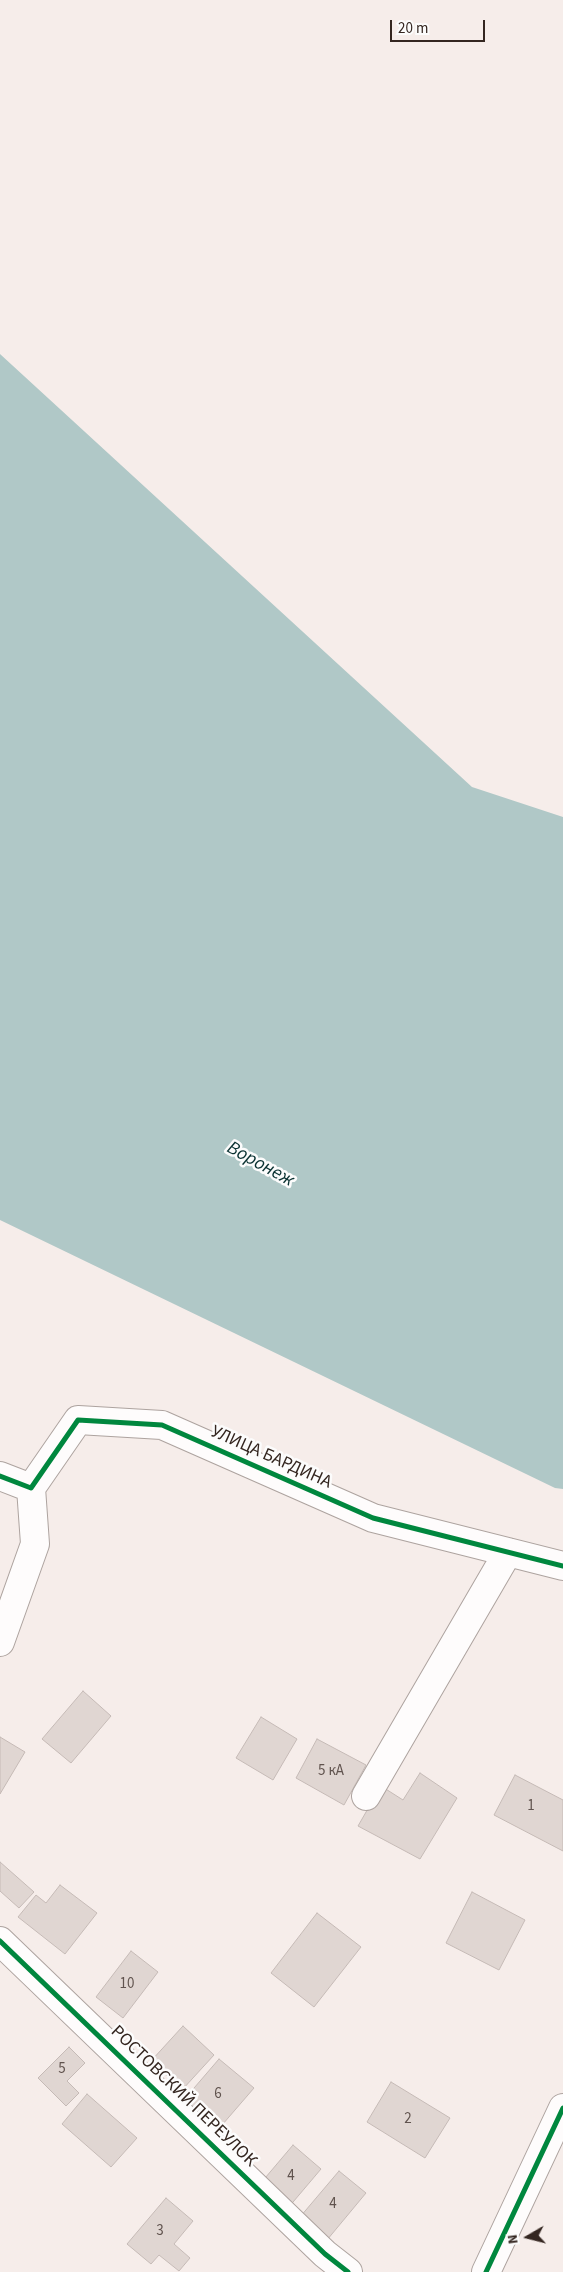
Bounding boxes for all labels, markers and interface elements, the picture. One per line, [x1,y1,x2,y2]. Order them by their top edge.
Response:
scale bar [393,10,488,42]
text: 20 m [398,18,428,39]
water label: Воронеж [223,1137,297,1193]
street label: УЛИЦА БАРДИНА [207,1422,335,1494]
house number: 5 кА [318,1763,344,1781]
house number: 1 [527,1798,535,1816]
house number: 10 [120,1976,134,1994]
street label: РОСТОВСКИЙ ПЕРЕУЛОК [106,2022,260,2172]
house number: 5 [58,2061,66,2079]
house number: 6 [214,2086,222,2104]
house number: 2 [404,2111,412,2129]
house number: 4 [287,2168,295,2186]
house number: 4 [329,2196,337,2214]
north arrow [503,2212,553,2262]
house number: 3 [156,2223,164,2241]
text: N [503,2233,524,2245]

